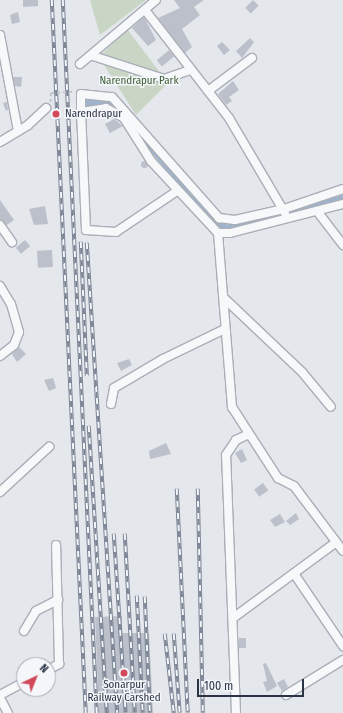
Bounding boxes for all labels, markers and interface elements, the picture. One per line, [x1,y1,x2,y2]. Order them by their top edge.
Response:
park label: Narendrapur Park [99,74,179,88]
place label: Narendrapur [65,107,122,121]
marker: Narendrapur [50,108,62,120]
north arrow [16,657,56,697]
text: N [37,662,51,676]
marker: Sonarpur Railway Carshed [119,668,129,678]
scale bar [199,671,306,697]
place label: Sonarpur Railway Carshed [87,679,161,705]
text: 100 m [204,679,233,693]

